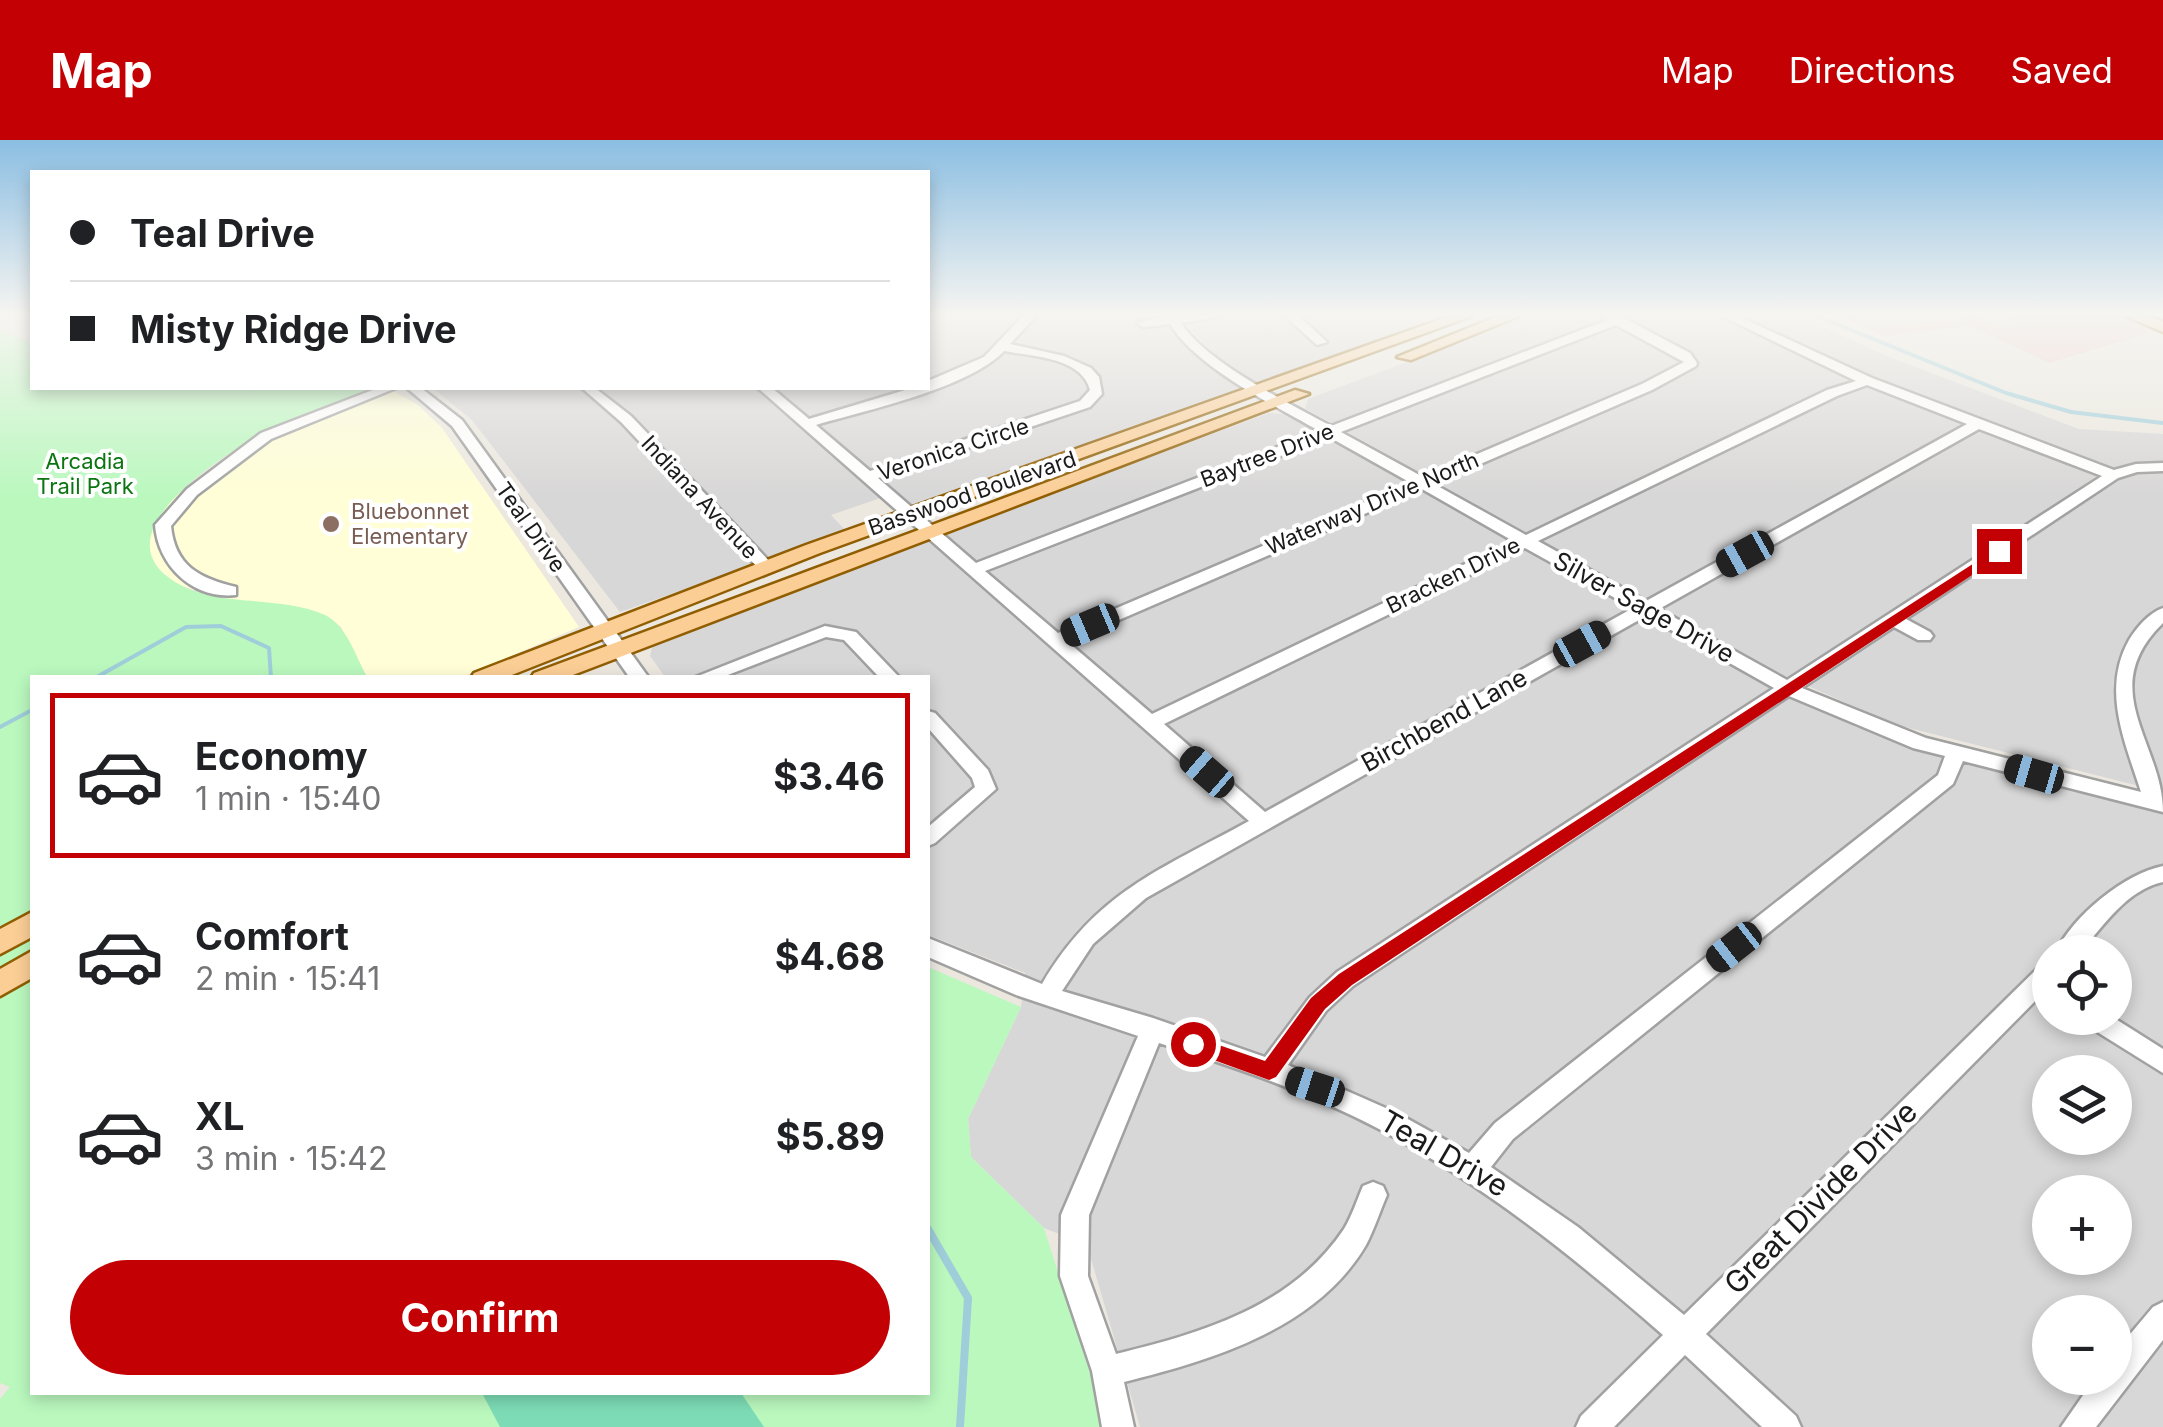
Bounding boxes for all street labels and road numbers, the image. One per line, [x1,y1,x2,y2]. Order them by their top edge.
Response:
street label: Veronica Circle [874,412,1032,486]
street label: Baytree Drive [1197,418,1337,492]
street label: Indiana Avenue [636,430,764,564]
street label: Basswood Boulevard [865,445,1079,541]
street label: Waterway Drive North [1261,446,1483,560]
street label: Teal Drive [491,477,571,577]
street label: Bracken Drive [1382,531,1524,619]
street label: Silver Sage Drive [1548,545,1740,669]
street label: Birchbend Lane [1356,662,1532,778]
street label: Great Divide Drive [1716,1093,1924,1301]
street label: Teal Drive [1374,1102,1515,1204]

